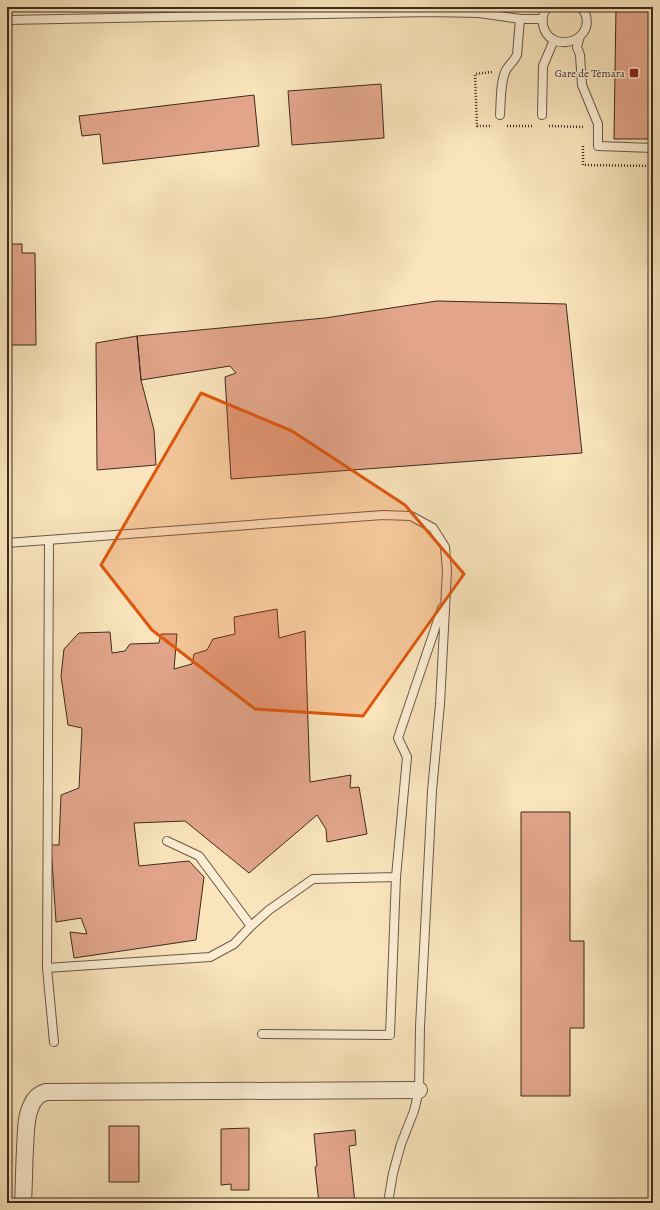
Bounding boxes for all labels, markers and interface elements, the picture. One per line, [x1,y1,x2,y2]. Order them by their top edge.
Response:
place label: Gare de Témara [555,66,626,81]
marker: Gare de Témara [628,67,640,79]

